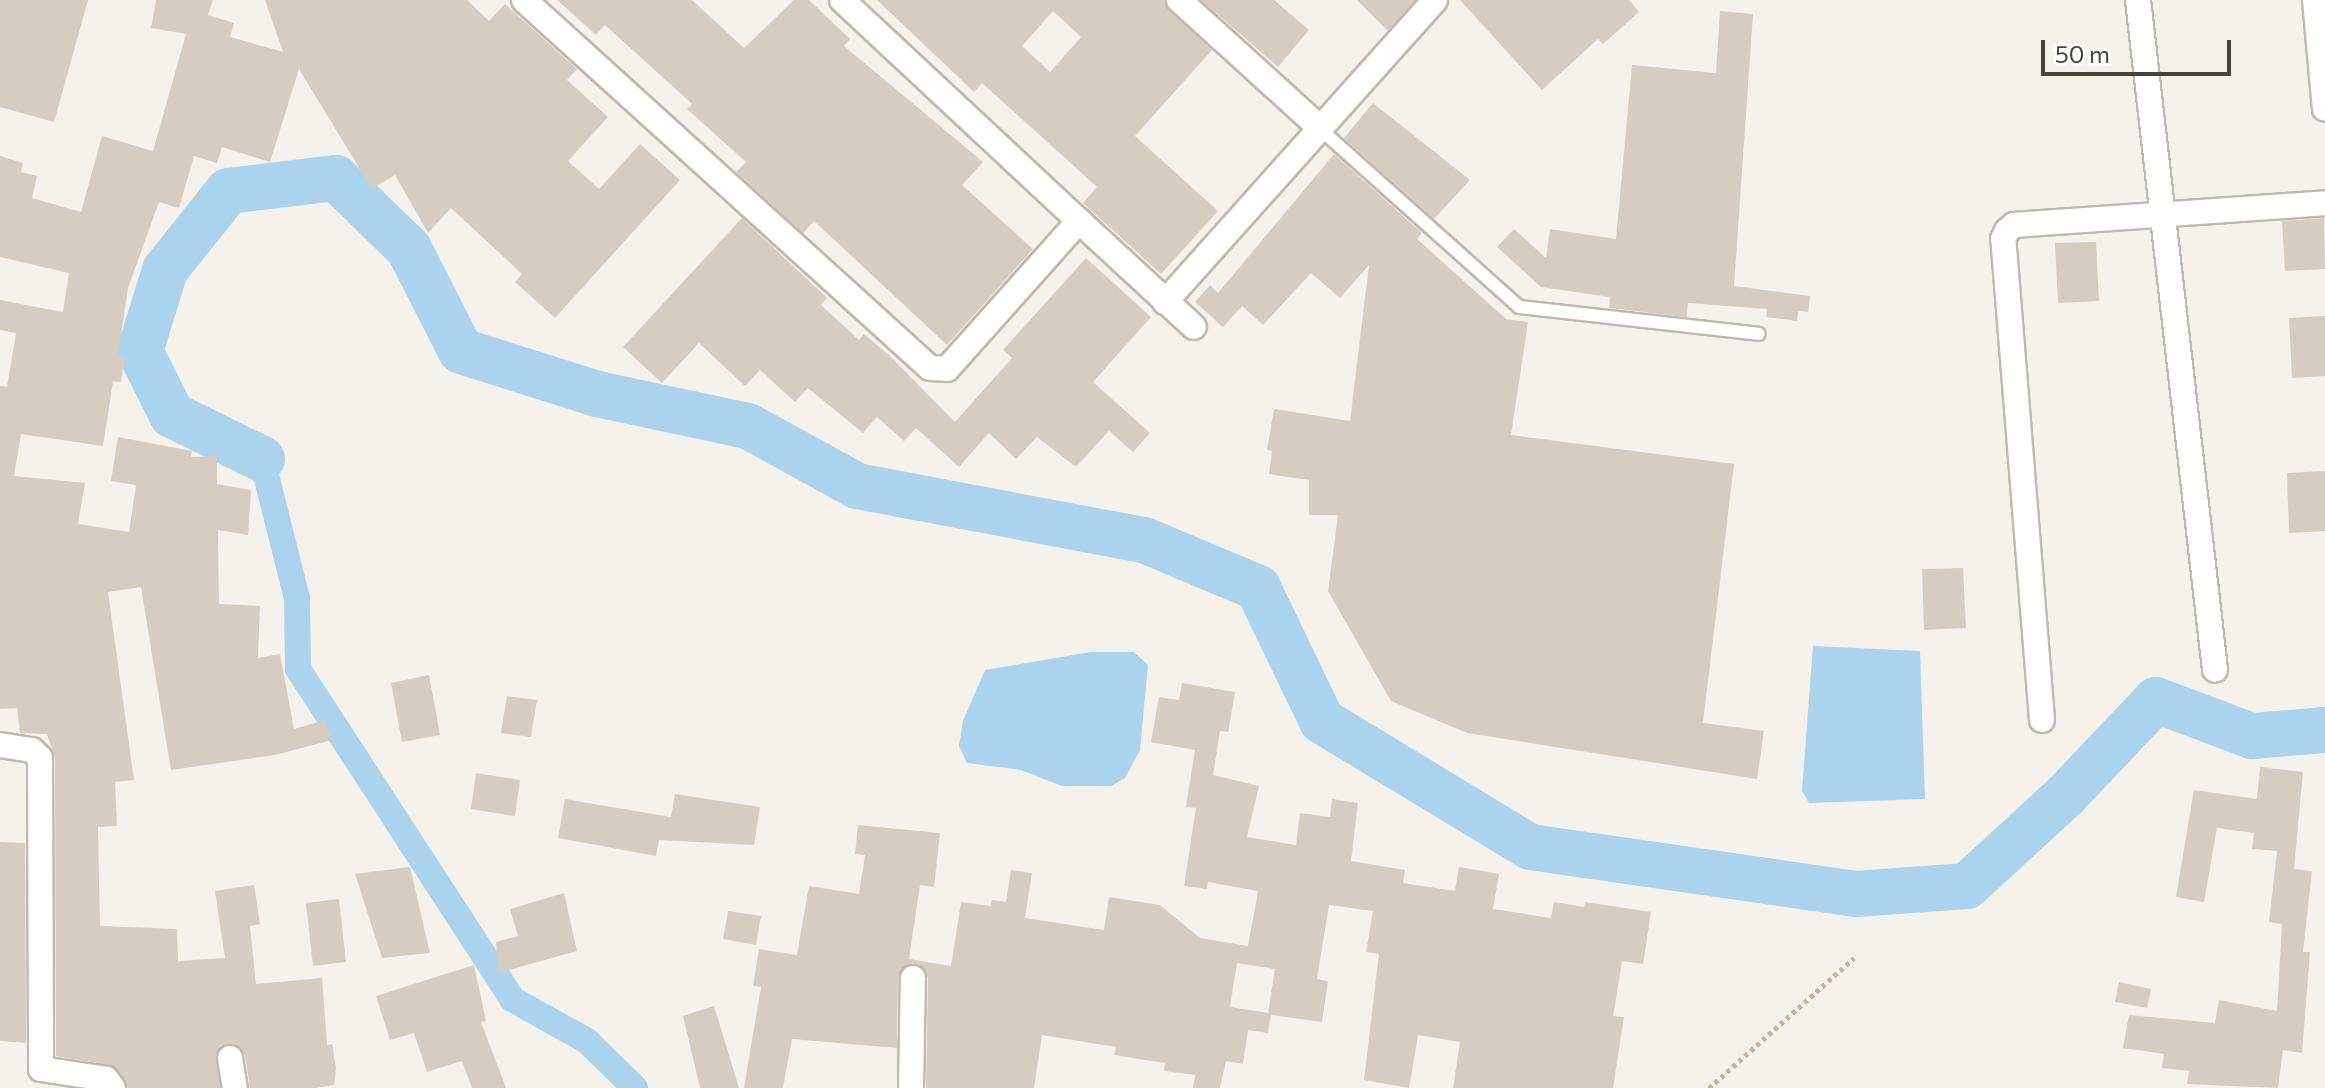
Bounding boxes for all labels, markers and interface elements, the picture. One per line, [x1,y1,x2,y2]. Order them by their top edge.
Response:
scale bar [2045,24,2235,74]
text: 50 m [2055,39,2110,68]

